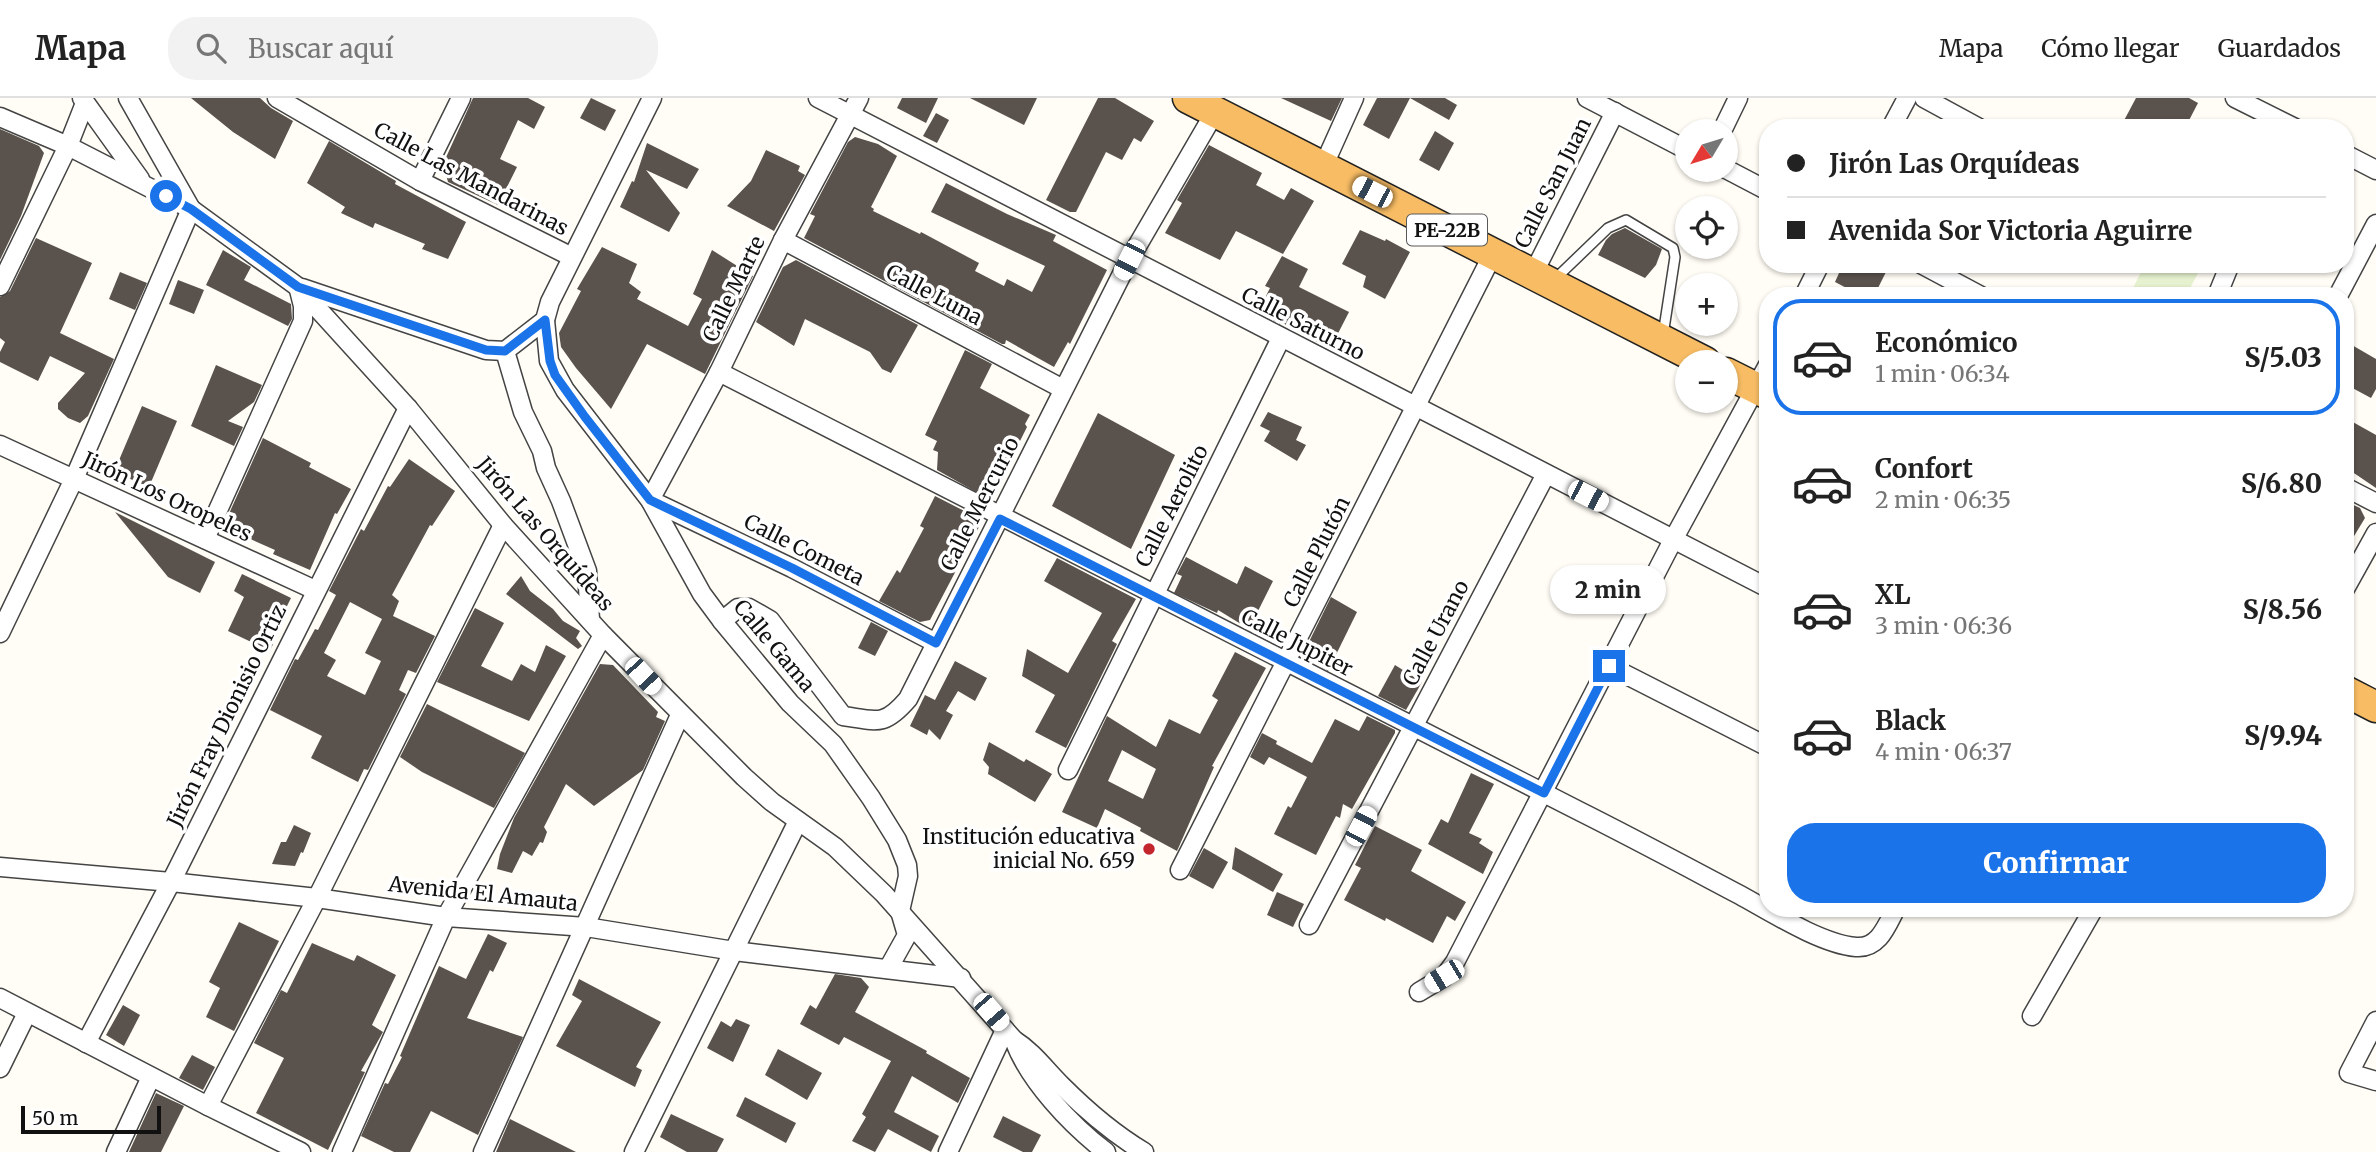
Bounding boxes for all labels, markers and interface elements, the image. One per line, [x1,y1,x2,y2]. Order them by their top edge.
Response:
search box [168,17,658,80]
text: Mapa [35,28,126,69]
icon: search [192,29,230,67]
text: Buscar aquí [248,32,393,65]
text: Mapa [1939,33,2003,64]
text: Cómo llegar [2041,33,2180,64]
text: Guardados [2218,33,2341,64]
street label: Calle San Juan [1508,113,1597,252]
street label: Calle Las Mandarinas [369,116,573,241]
north arrow [1675,119,1738,182]
map controls [1675,119,1738,413]
text: Jirón Las Orquídeas [1829,147,2080,180]
car [1349,173,1396,211]
route start [150,180,182,212]
button: locate [1675,196,1738,259]
road number: PE-22B [1407,214,1487,246]
text: Avenida Sor Victoria Aguirre [1829,214,2192,247]
street label: Calle Marte [696,231,771,346]
car [1111,237,1148,283]
street label: Calle Luna [881,258,987,331]
button: + [1675,273,1738,336]
street label: Calle Saturno [1237,281,1370,366]
icon: car [1791,326,1854,389]
text: Económico [1875,326,2018,359]
text: S/5.03 [2245,341,2322,374]
button: − [1675,350,1738,413]
text: 1 min · 06:34 [1875,359,2010,388]
street label: Calle Mercurio [934,432,1025,575]
street label: Calle Aerolito [1129,440,1214,572]
street label: Jirón Los Oropeles [77,445,256,548]
street label: Jirón Las Orquídeas [470,450,620,616]
icon: car [1791,452,1854,515]
text: Confort [1875,452,1973,485]
text: S/6.80 [2241,467,2322,500]
car [1565,477,1612,515]
text: 2 min · 06:35 [1875,485,2011,514]
street label: Calle Plutón [1277,492,1356,612]
street label: Calle Cometa [740,508,869,591]
callout: 2 min [1551,564,1667,614]
street label: Calle Urano [1396,575,1475,690]
text: 2 min [1575,575,1641,604]
icon: car [1791,578,1854,641]
text: XL [1875,578,1911,611]
text: S/8.56 [2243,593,2322,626]
street label: Calle Gama [728,594,821,698]
street label: Jirón Fray Dionisio Ortiz [160,600,292,832]
street label: Calle Jupiter [1237,603,1358,682]
text: 3 min · 06:36 [1875,611,2012,640]
route end [1593,650,1625,682]
car [621,653,666,699]
icon: car [1791,704,1854,767]
text: Black [1875,704,1946,737]
text: S/9.94 [2244,719,2322,752]
text: 4 min · 06:37 [1875,737,2012,766]
car [1342,803,1381,849]
place label: Institución educativa inicial No. 659 [922,823,1135,874]
button: Confirmar [1787,823,2326,903]
marker: Institución educativa inicial No. 659 [1141,841,1157,857]
street label: Avenida El Amauta [386,870,579,917]
car [1421,956,1468,996]
car [970,989,1013,1035]
scale bar [21,1103,161,1135]
text: 50 m [32,1106,78,1130]

